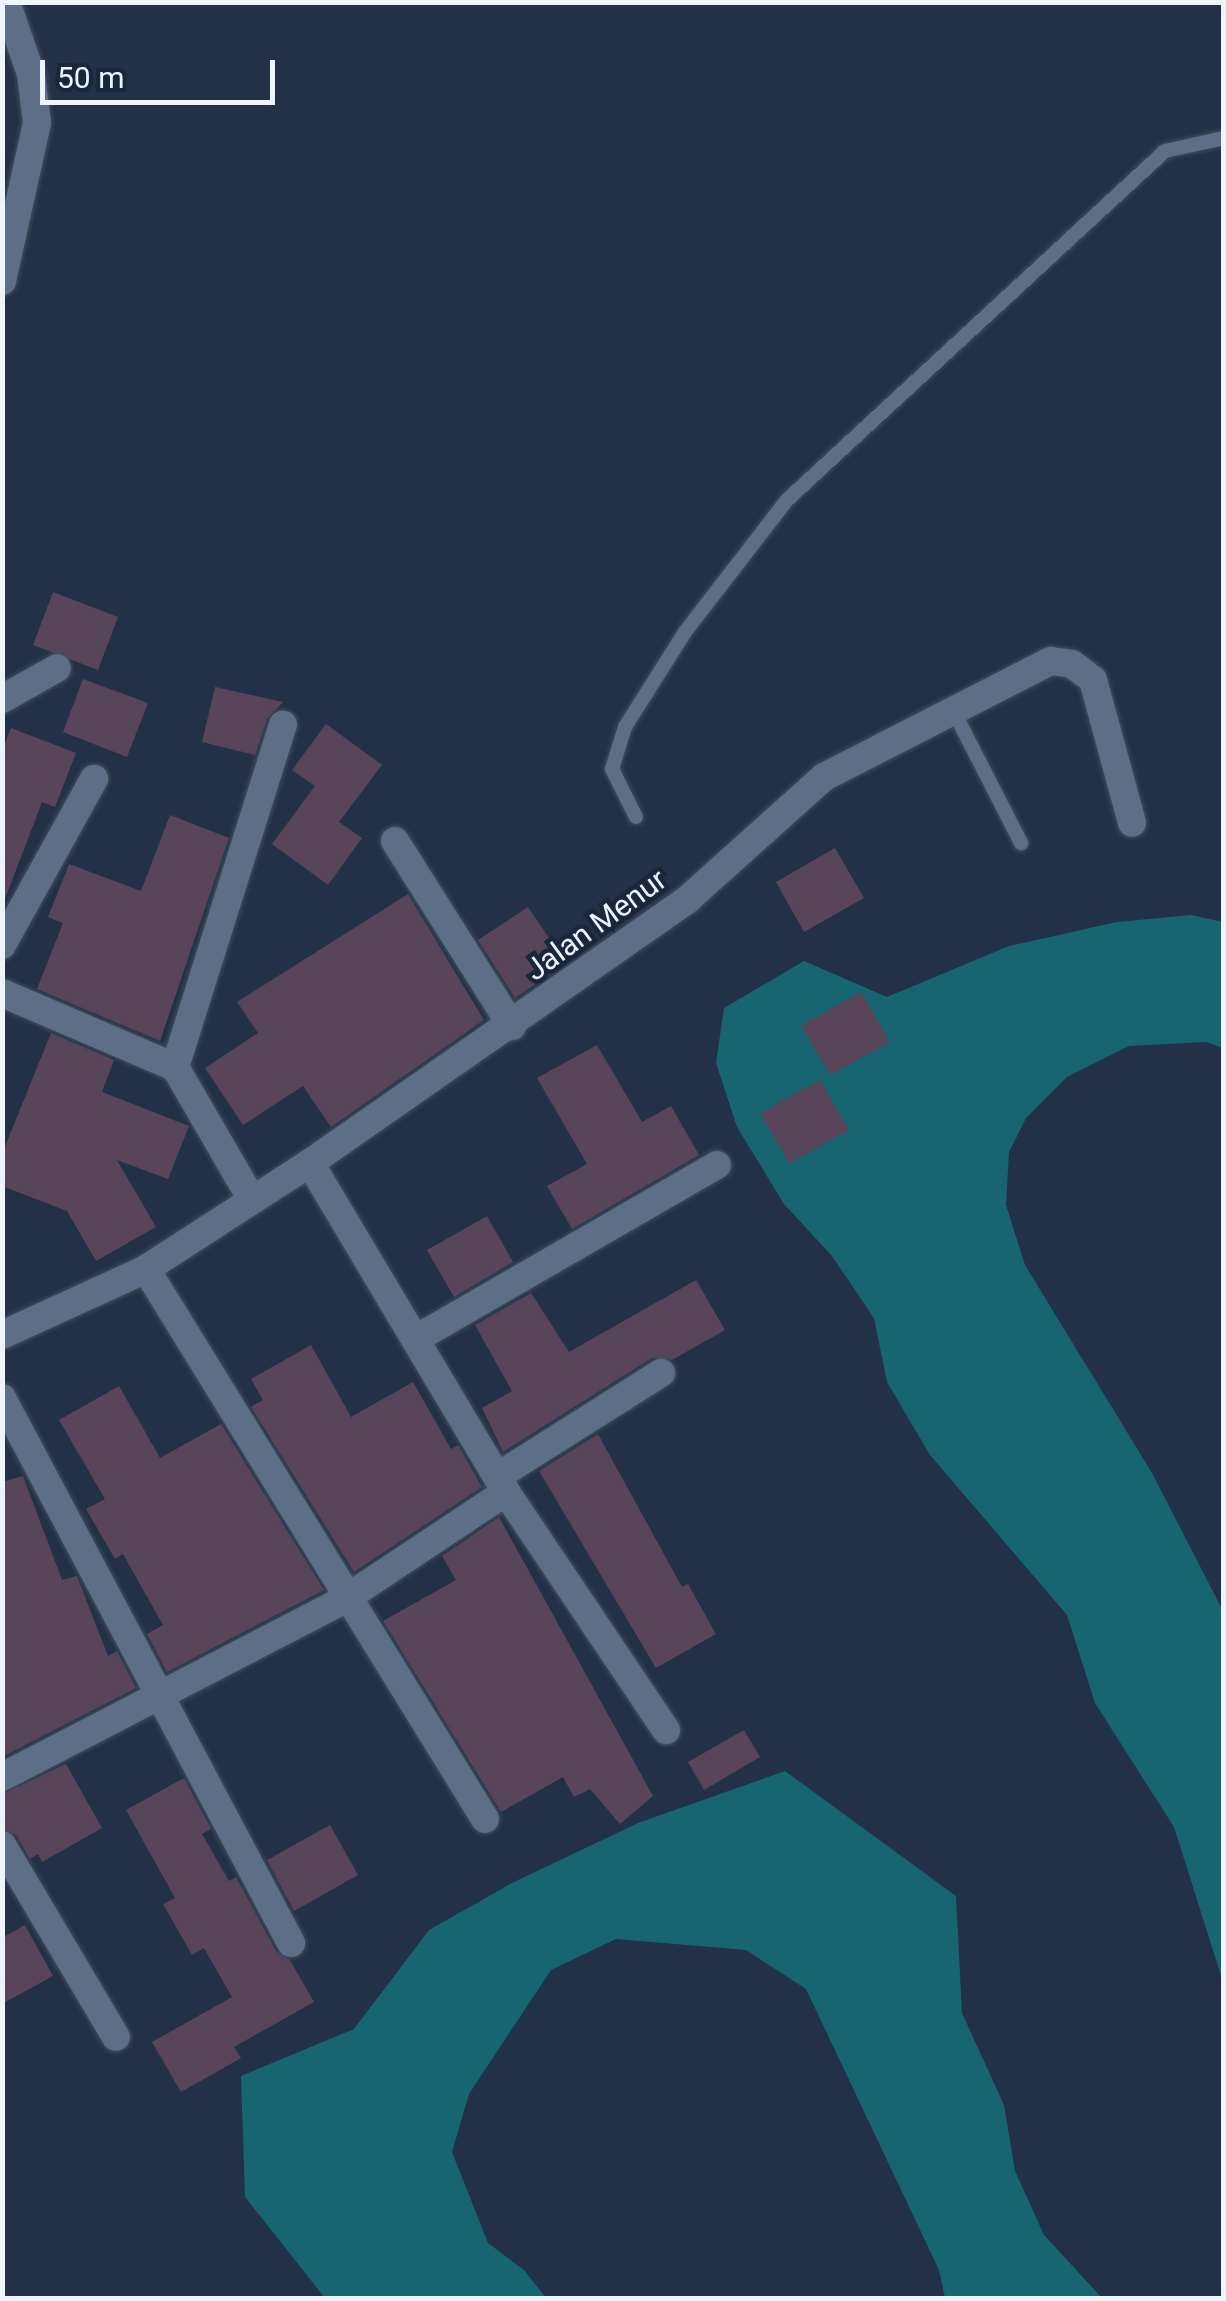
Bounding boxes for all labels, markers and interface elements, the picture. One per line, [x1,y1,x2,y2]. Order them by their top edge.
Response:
scale bar [45,40,280,102]
text: 50 m [57,60,124,95]
street label: Jalan Menur [518,862,674,988]

